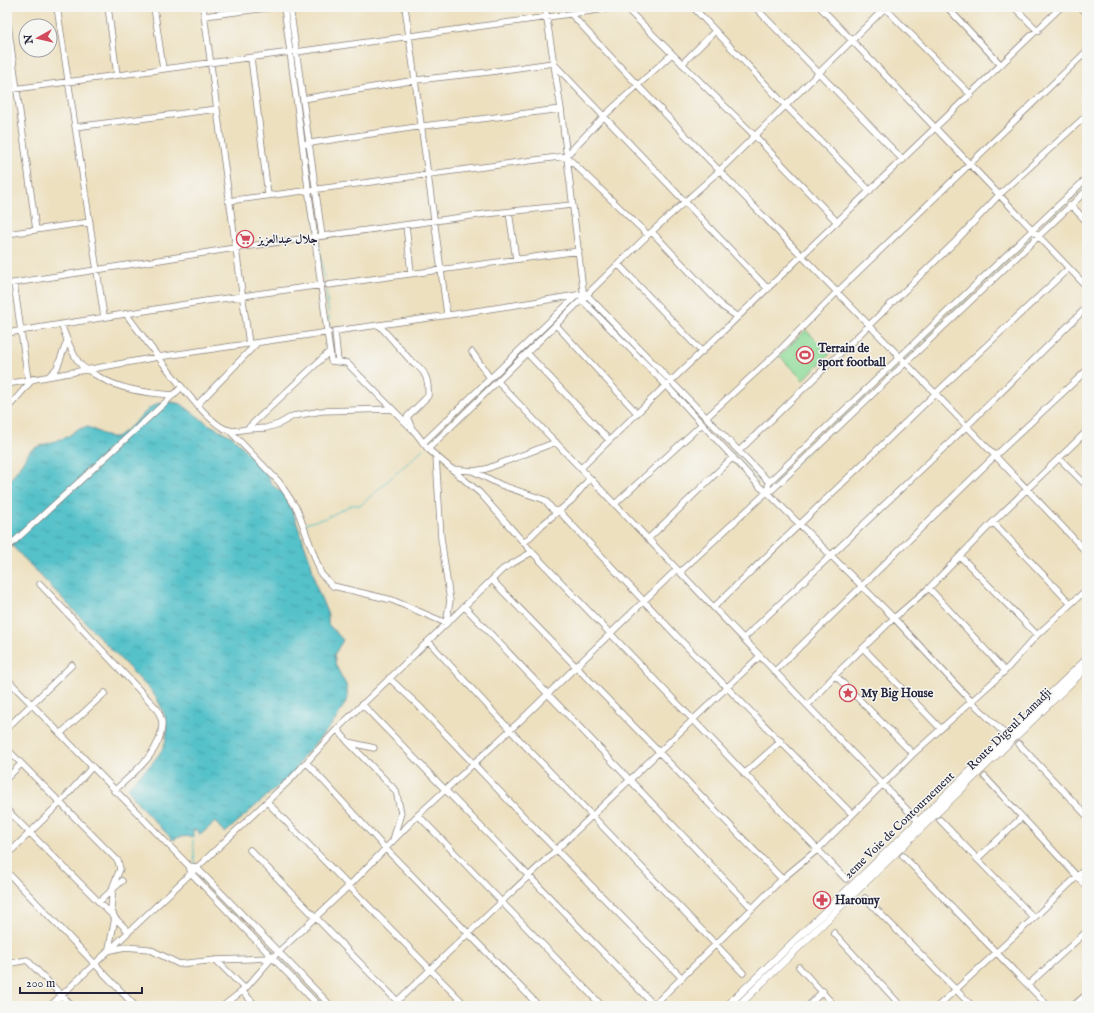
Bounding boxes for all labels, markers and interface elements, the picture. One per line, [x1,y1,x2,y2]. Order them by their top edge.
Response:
north arrow [18,18,58,58]
text: N [21,33,37,46]
supermarket icon: جلال عبدالعزيز [235,229,255,249]
place label: جلال عبدالعزيز [256,232,318,247]
place label: Terrain de sport football [817,341,887,371]
sports icon: Terrain de sport football [795,345,815,365]
place icon: My Big House [838,683,858,703]
street label: Route Digeul Lamadji [964,685,1055,774]
place label: My Big House [861,686,934,702]
street label: 2eme Voie de Contournement [841,769,958,882]
pharmacy icon: Harouny [812,890,832,910]
place label: Harouny [835,893,881,909]
scale bar [20,969,142,995]
text: 200 m [26,976,55,991]

